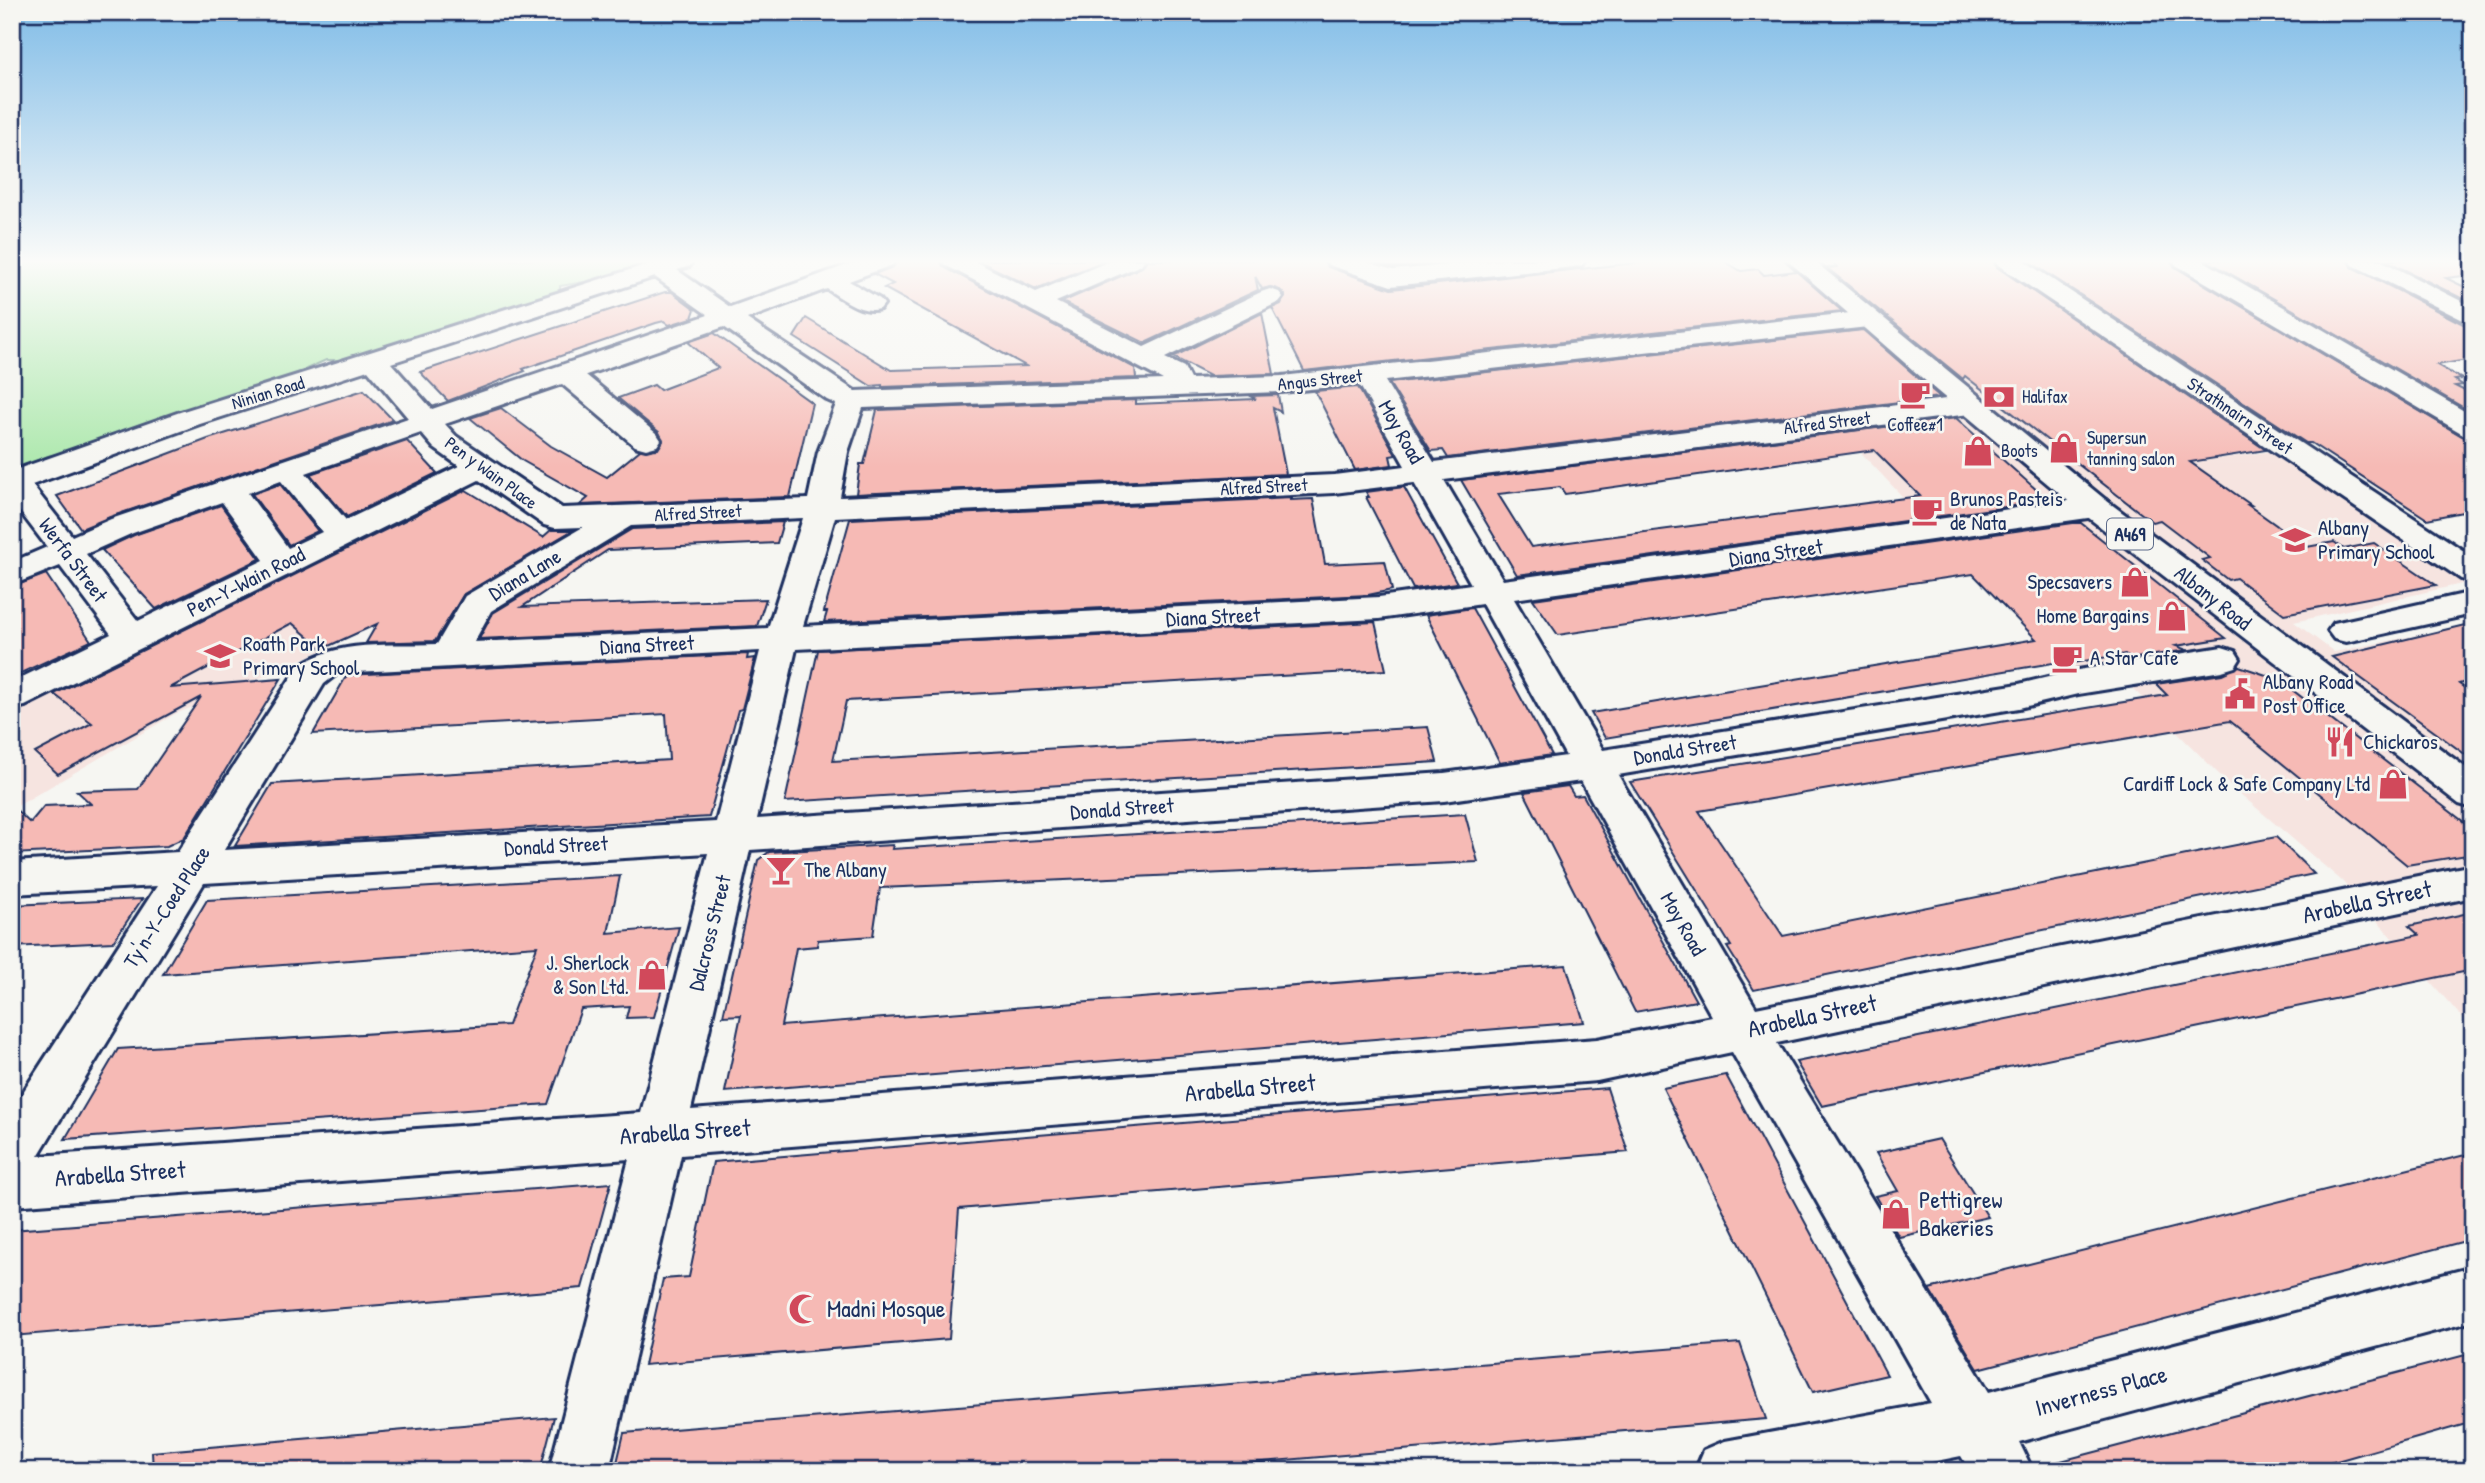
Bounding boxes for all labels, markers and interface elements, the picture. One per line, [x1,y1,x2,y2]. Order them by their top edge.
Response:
street label: Angus Street [1276,363,1364,396]
street label: Ninian Road [229,370,307,415]
street label: Strathnairn Street [2182,371,2299,461]
cafe icon: Coffee#1 [1898,377,1932,411]
bank icon: Halifax [1982,380,2016,414]
place label: Halifax [2022,384,2068,409]
street label: Moy Road [1372,395,1431,469]
street label: Alfred Street [1782,405,1873,440]
place label: Coffee#1 [1887,412,1943,437]
place label: Supersun tanning salon [2087,425,2175,471]
street label: Pen y Wain Place [440,430,543,515]
shop icon: Supersun tanning salon [2047,431,2081,465]
shop icon: Boots [1961,434,1995,468]
place label: Boots [2001,438,2038,463]
street label: Alfred Street [1220,472,1309,501]
place label: Brunos Pasteis de Nata [1950,484,2063,537]
cafe icon: Brunos Pasteis de Nata [1910,494,1944,528]
street label: Alfred Street [654,498,743,527]
street label: Werfa Street [32,511,115,609]
place label: Albany Primary School [2318,513,2435,566]
road number: A469 [2107,519,2153,550]
school or university icon: Albany Primary School [2278,523,2312,557]
street label: Diana Street [1727,531,1825,573]
street label: Pen-Y-Wain Road [182,539,310,624]
street label: Diana Lane [483,542,566,607]
street label: Albany Road [2169,558,2258,637]
shop icon: Specsavers [2118,565,2152,599]
place label: Specsavers [2028,567,2112,596]
shop icon: Home Bargains [2155,599,2189,633]
street label: Diana Street [1165,600,1262,633]
place label: Home Bargains [2036,601,2149,630]
street label: Diana Street [599,628,696,661]
place label: Roath Park Primary School [243,629,360,682]
school or university icon: Roath Park Primary School [203,639,237,673]
cafe icon: A Star Cafe [2050,641,2084,675]
place label: A Star Cafe [2090,643,2179,672]
place label: Albany Road Post Office [2263,667,2353,720]
public building icon: Albany Road Post Office [2223,677,2257,711]
restaurant icon: Chickaros [2323,725,2357,759]
street label: Donald Street [1631,727,1739,772]
place label: Chickaros [2363,727,2438,756]
shop icon: Cardiff Lock & Safe Company Ltd [2376,767,2410,801]
place label: Cardiff Lock & Safe Company Ltd [2123,769,2370,798]
street label: Donald Street [1069,790,1175,827]
street label: Donald Street [503,828,609,863]
street label: Ty'n-Y-Coed Place [116,840,217,973]
bar icon: The Albany [764,853,798,887]
place label: The Albany [804,855,887,884]
street label: Dalcross Street [681,871,738,994]
street label: Arabella Street [2299,872,2435,930]
street label: Moy Road [1654,887,1713,961]
place label: J. Sherlock & Son Ltd. [546,948,629,1001]
shop icon: J. Sherlock & Son Ltd. [635,958,669,992]
street label: Arabella Street [1744,986,1880,1044]
street label: Arabella Street [1183,1065,1317,1109]
street label: Arabella Street [618,1110,752,1152]
street label: Arabella Street [53,1152,187,1194]
place label: Pettigrew Bakeries [1919,1183,2003,1243]
shop icon: Pettigrew Bakeries [1879,1197,1913,1231]
mosque icon: Madni Mosque [787,1292,821,1326]
place label: Madni Mosque [827,1292,946,1324]
street label: Inverness Place [2031,1357,2171,1423]

